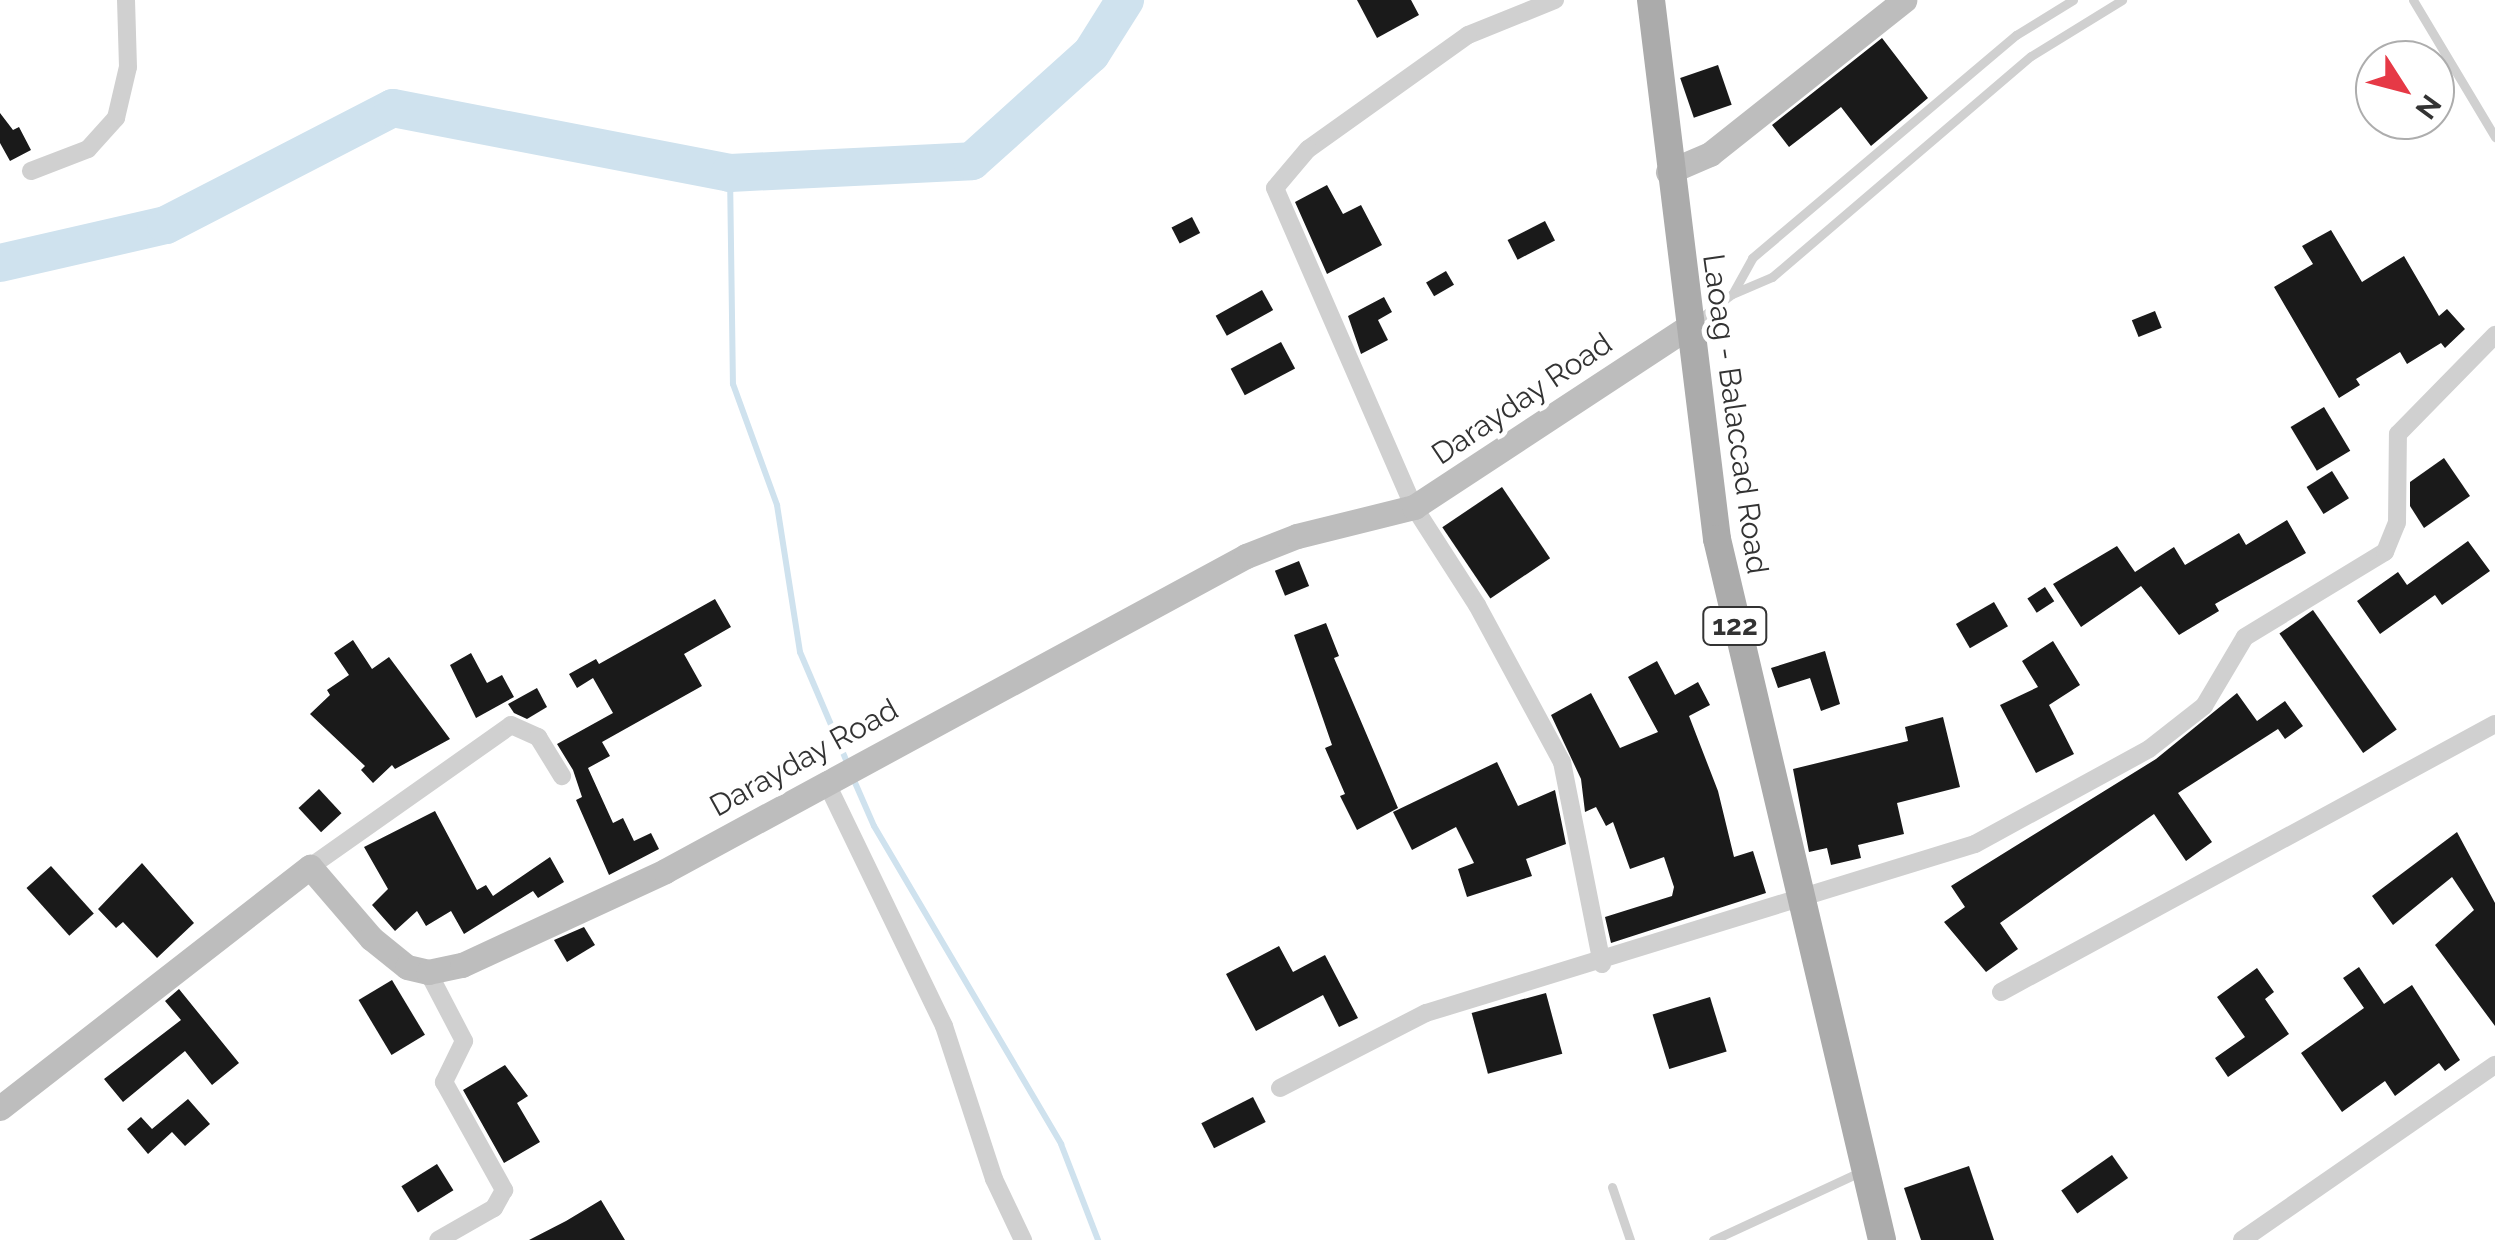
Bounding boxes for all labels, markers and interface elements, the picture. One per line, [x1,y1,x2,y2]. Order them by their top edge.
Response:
north arrow [2355,40,2455,140]
text: N [2408,88,2448,125]
street label: Laoag - Balaccad Road [1695,252,1775,576]
street label: Darayday Road [1425,325,1619,473]
road number: 122 [1700,603,1770,649]
street label: Darayday Road [703,691,905,825]

